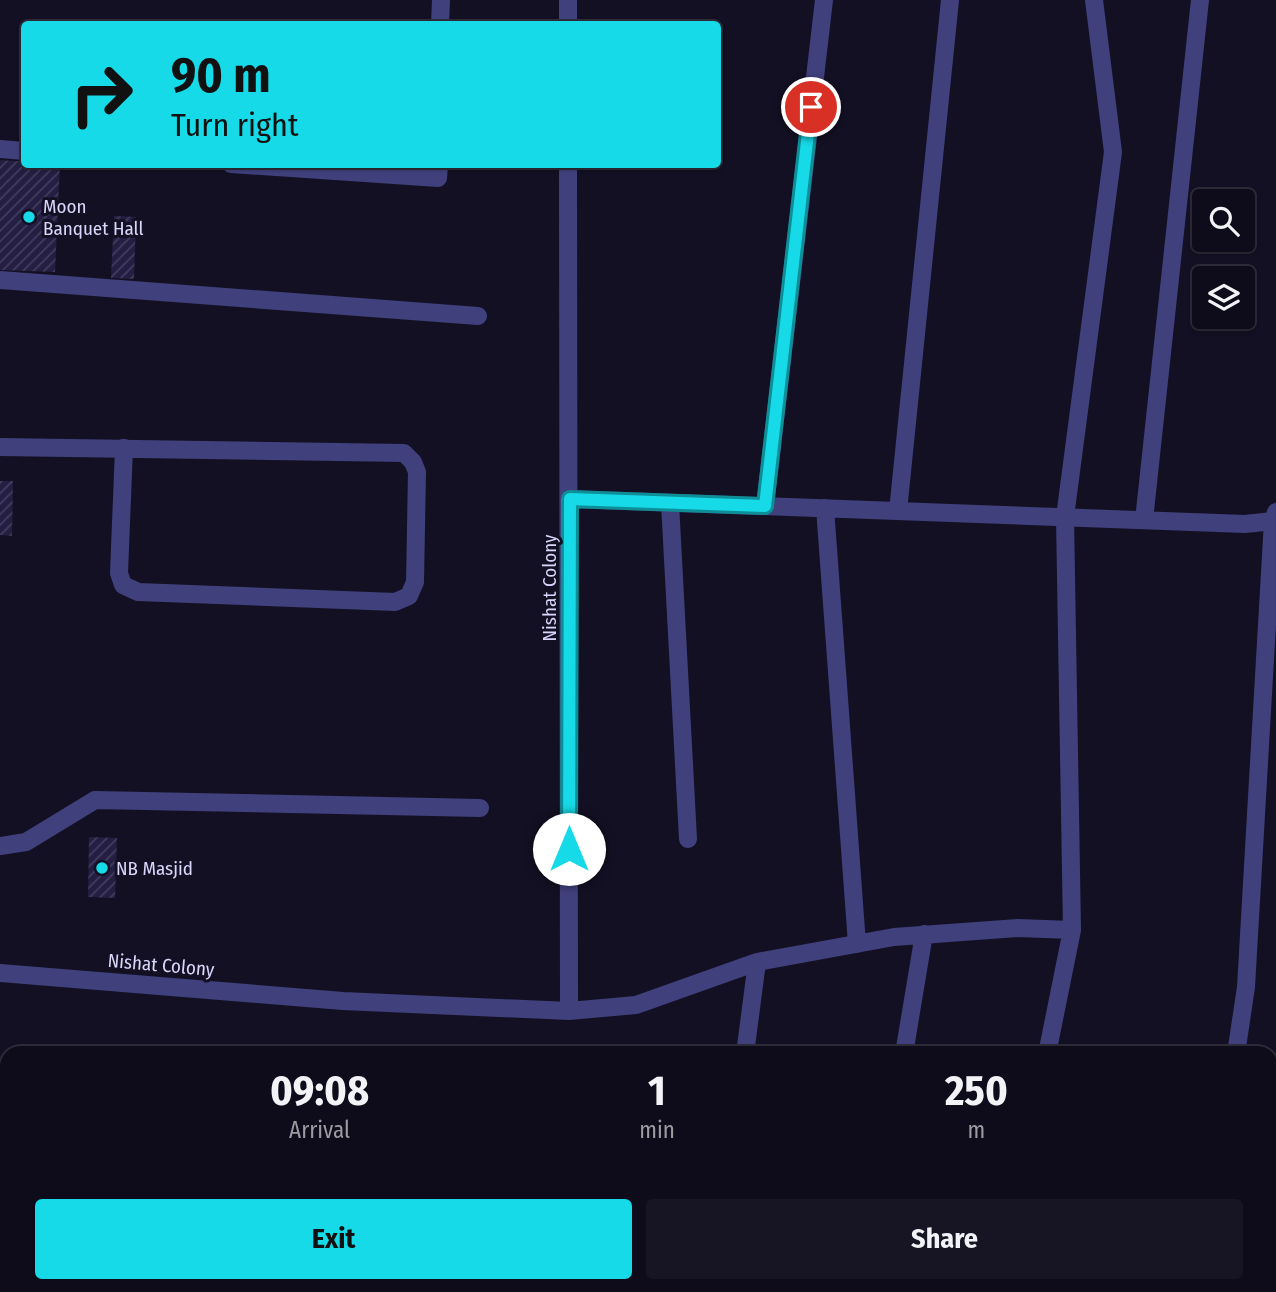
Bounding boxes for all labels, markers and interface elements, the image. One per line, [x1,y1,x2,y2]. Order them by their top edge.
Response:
text: 90 m [171,46,271,105]
icon: right [56,49,147,140]
pin [781,77,841,137]
icon: arrive [792,88,830,126]
text: Turn right [171,106,298,144]
map controls [1192,189,1255,329]
button: search [1192,189,1255,252]
place label: Moon Banquet Hall [43,195,144,240]
marker: Moon Banquet Hall [21,209,37,225]
button: layers [1192,266,1255,329]
street label: Nishat Colony [538,534,561,641]
position arrow [532,812,606,886]
place label: NB Masjid [116,857,193,880]
marker: NB Masjid [94,860,110,876]
street label: Nishat Colony [107,949,216,981]
text: 09:08 [270,1066,369,1116]
text: 1 [648,1066,666,1116]
text: 250 [945,1066,1008,1116]
text: Arrival [289,1116,350,1144]
text: min [639,1116,675,1144]
text: m [968,1116,985,1144]
button: Exit [35,1199,632,1279]
button: Share [646,1199,1243,1279]

